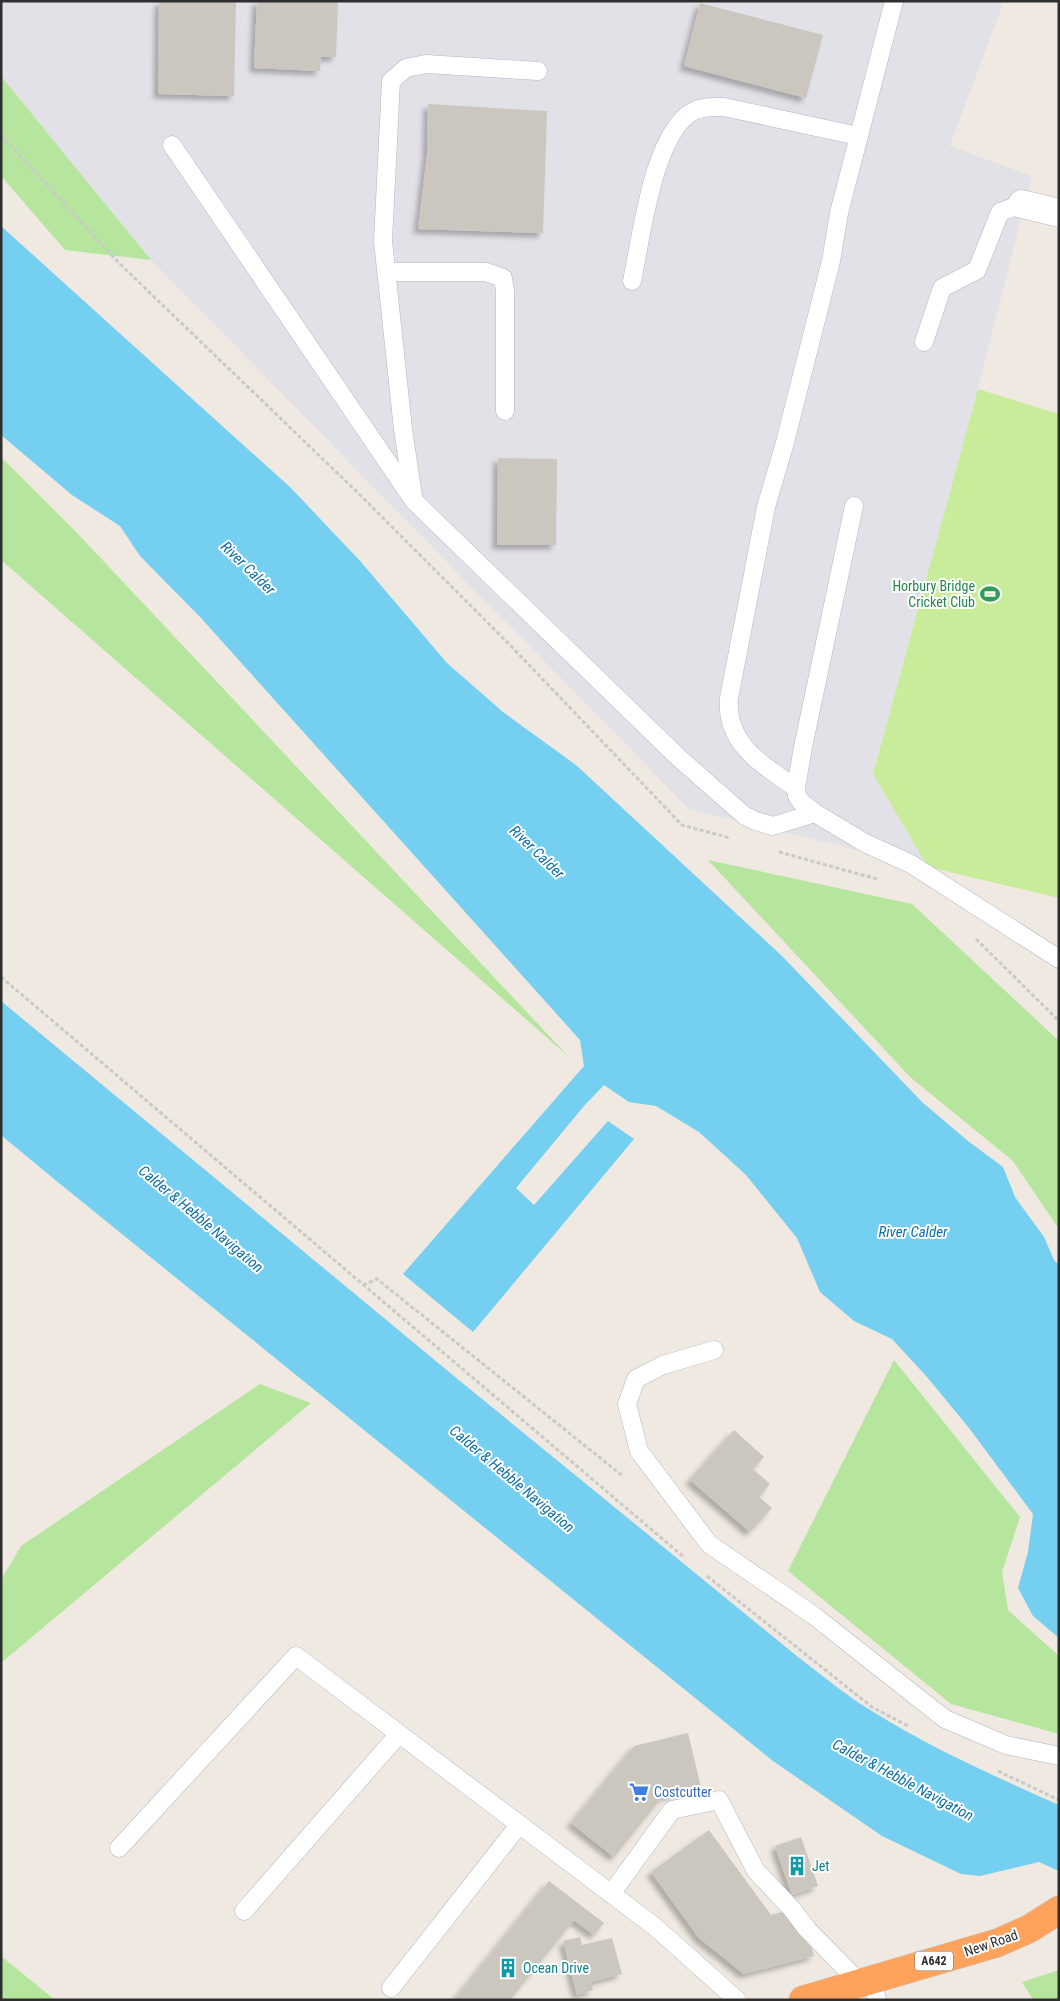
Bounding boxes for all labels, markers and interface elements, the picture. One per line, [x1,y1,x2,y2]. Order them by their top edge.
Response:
water label: River Calder [217,538,279,599]
place label: Horbury Bridge Cricket Club [892,578,975,610]
sports icon: Horbury Bridge Cricket Club [979,583,1001,605]
water label: River Calder [506,822,568,883]
water label: Calder & Hebble Navigation [135,1162,267,1276]
water label: River Calder [879,1223,948,1241]
water label: Calder & Hebble Navigation [446,1422,578,1536]
water label: Calder & Hebble Navigation [829,1735,977,1825]
supermarket icon: Costcutter [628,1781,650,1803]
place label: Costcutter [654,1784,712,1800]
building icon: Jet [786,1855,808,1877]
place label: Jet [812,1858,829,1874]
street label: New Road [962,1926,1020,1960]
road number: A642 [915,1952,953,1970]
building icon: Ocean Drive [497,1957,519,1979]
place label: Ocean Drive [523,1960,590,1976]

